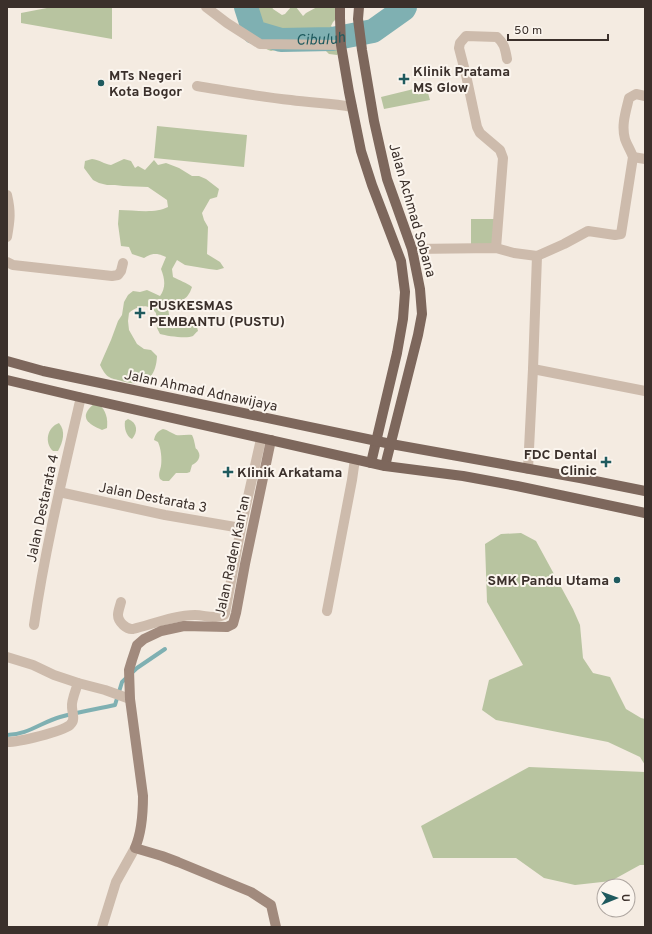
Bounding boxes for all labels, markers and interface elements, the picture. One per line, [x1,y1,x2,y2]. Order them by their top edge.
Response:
scale bar [508,16,608,42]
text: 50 m [514,23,542,39]
water label: Cibuluh [296,29,347,51]
place label: Klinik Pratama MS Glow [413,64,510,97]
place label: MTs Negeri Kota Bogor [109,68,182,101]
marker: Klinik Pratama MS Glow [398,73,410,85]
marker: MTs Negeri Kota Bogor [96,78,106,88]
street label: Jalan Achmad Sobana [384,141,439,279]
place label: PUSKESMAS PEMBANTU (PUSTU) [149,298,285,331]
marker: PUSKESMAS PEMBANTU (PUSTU) [134,307,146,319]
street label: Jalan Ahmad Adnawijaya [122,367,279,416]
place label: FDC Dental Clinic [524,447,597,480]
street label: Jalan Destarata 4 [24,453,63,564]
marker: FDC Dental Clinic [600,456,612,468]
place label: Klinik Arkatama [237,465,342,482]
marker: Klinik Arkatama [222,466,234,478]
street label: Jalan Destarata 3 [97,480,208,517]
street label: Jalan Raden Kan'an [212,494,255,619]
place label: SMK Pandu Utama [488,573,609,590]
marker: SMK Pandu Utama [612,575,622,585]
north arrow [596,878,636,918]
text: U [618,894,632,902]

